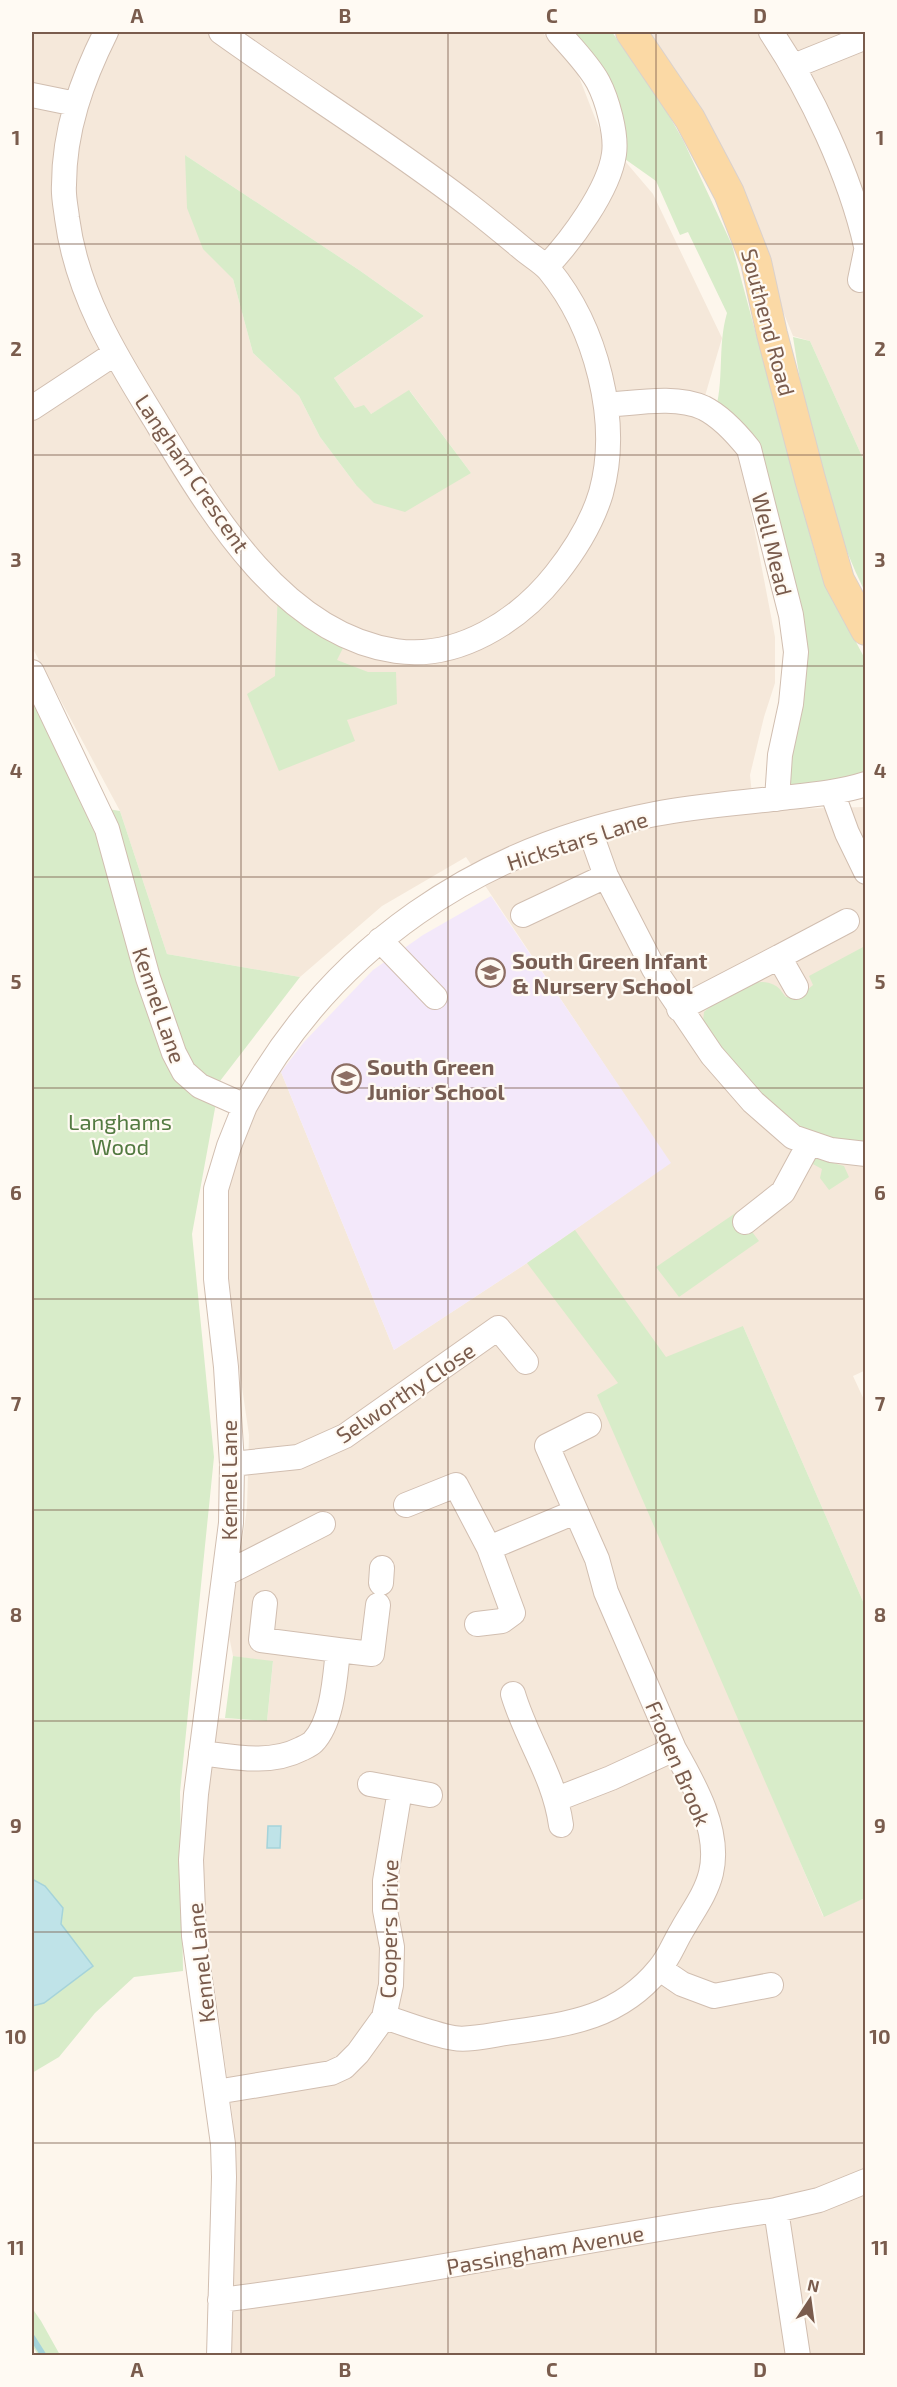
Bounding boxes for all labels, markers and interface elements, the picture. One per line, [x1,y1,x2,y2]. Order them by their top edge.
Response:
text: A [130,3,144,27]
text: B [339,3,351,27]
text: C [546,3,558,27]
text: D [753,3,767,27]
text: 1 [12,125,20,149]
text: 1 [876,125,884,149]
street label: Southend Road [737,246,801,398]
text: 2 [10,336,22,360]
text: 2 [874,336,886,360]
street label: Langham Crescent [130,389,256,557]
street label: Well Mead [748,490,798,598]
text: 3 [10,547,22,571]
text: 3 [874,547,886,571]
text: 4 [10,758,23,782]
text: 4 [874,758,887,782]
street label: Hickstars Lane [503,805,651,875]
street label: Kennel Lane [128,944,192,1066]
place label: South Green Infant & Nursery School [512,947,707,999]
school or university icon: South Green Infant & Nursery School [475,957,507,989]
text: 5 [10,969,22,993]
text: 5 [874,969,886,993]
place label: South Green Junior School [367,1053,505,1104]
school or university icon: South Green Junior School [330,1063,362,1095]
park label: Langhams Wood [68,1108,172,1159]
text: 6 [10,1180,22,1204]
text: 6 [874,1180,886,1204]
street label: Selworthy Close [331,1336,479,1448]
text: 7 [11,1391,22,1415]
text: 7 [875,1391,886,1415]
street label: Kennel Lane [215,1420,241,1540]
text: 8 [10,1602,22,1626]
text: 8 [874,1602,886,1626]
street label: Froden Brook [641,1697,717,1829]
text: 9 [10,1813,22,1837]
text: 9 [874,1813,886,1837]
street label: Coopers Drive [374,1859,402,1999]
street label: Kennel Lane [181,1902,219,2024]
text: 10 [5,2024,27,2048]
text: 10 [869,2024,891,2048]
street label: Passingham Avenue [444,2219,646,2279]
text: 11 [7,2235,25,2259]
text: 11 [871,2235,889,2259]
north arrow [780,2270,840,2330]
text: N [806,2274,821,2295]
text: A [130,2357,144,2381]
text: B [339,2357,351,2381]
text: C [546,2357,558,2381]
text: D [753,2357,767,2381]

